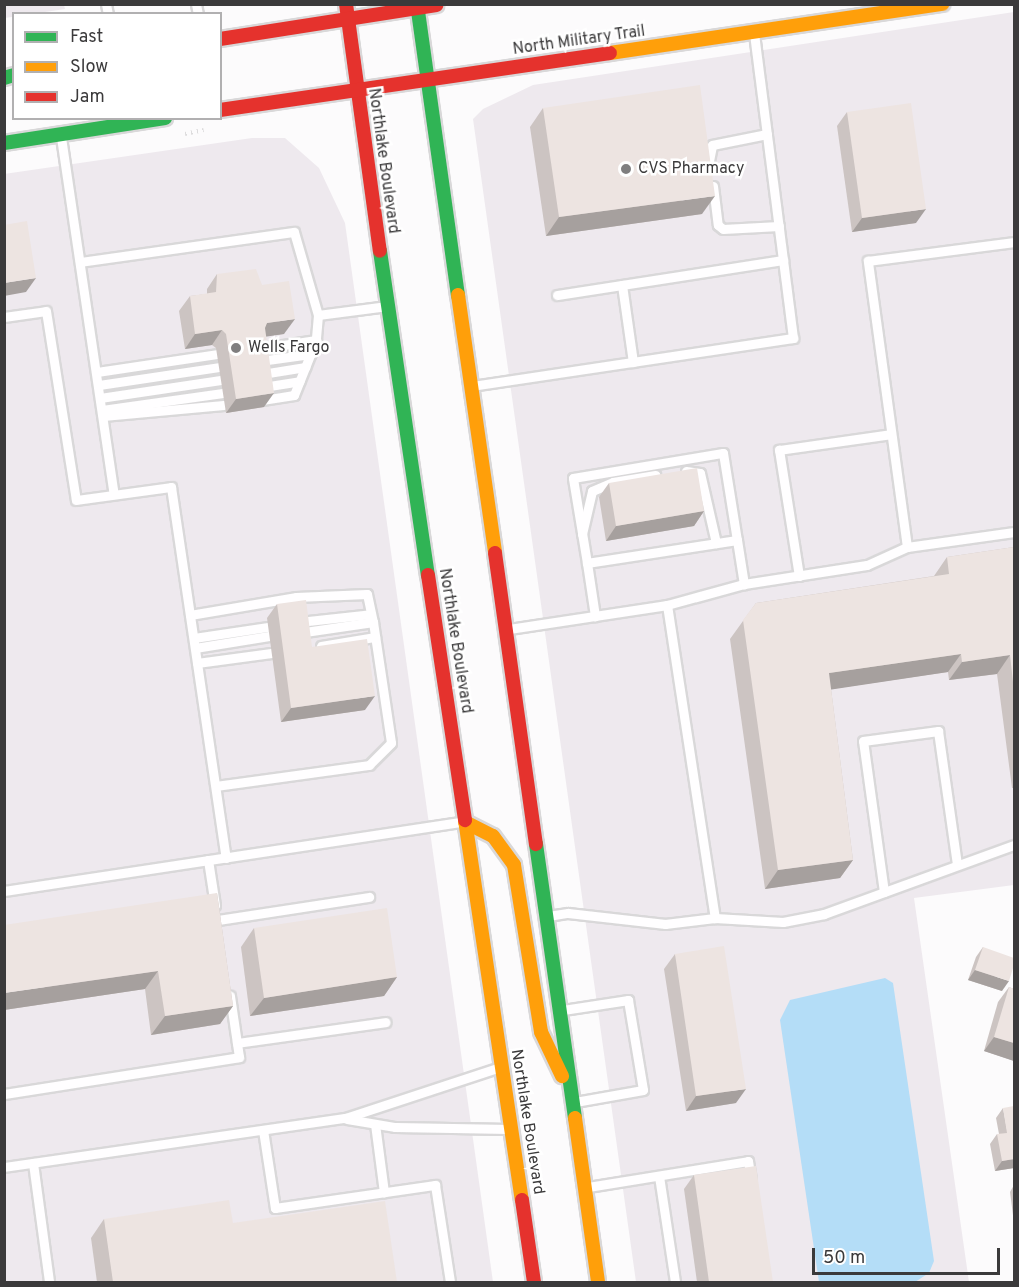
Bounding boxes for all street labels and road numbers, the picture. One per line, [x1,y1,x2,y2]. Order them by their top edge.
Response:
street label: North Military Trail [511,22,647,60]
street label: Northlake Boulevard [363,87,403,235]
street label: Northlake Boulevard [434,567,476,715]
street label: Northlake Boulevard [506,1048,548,1196]

